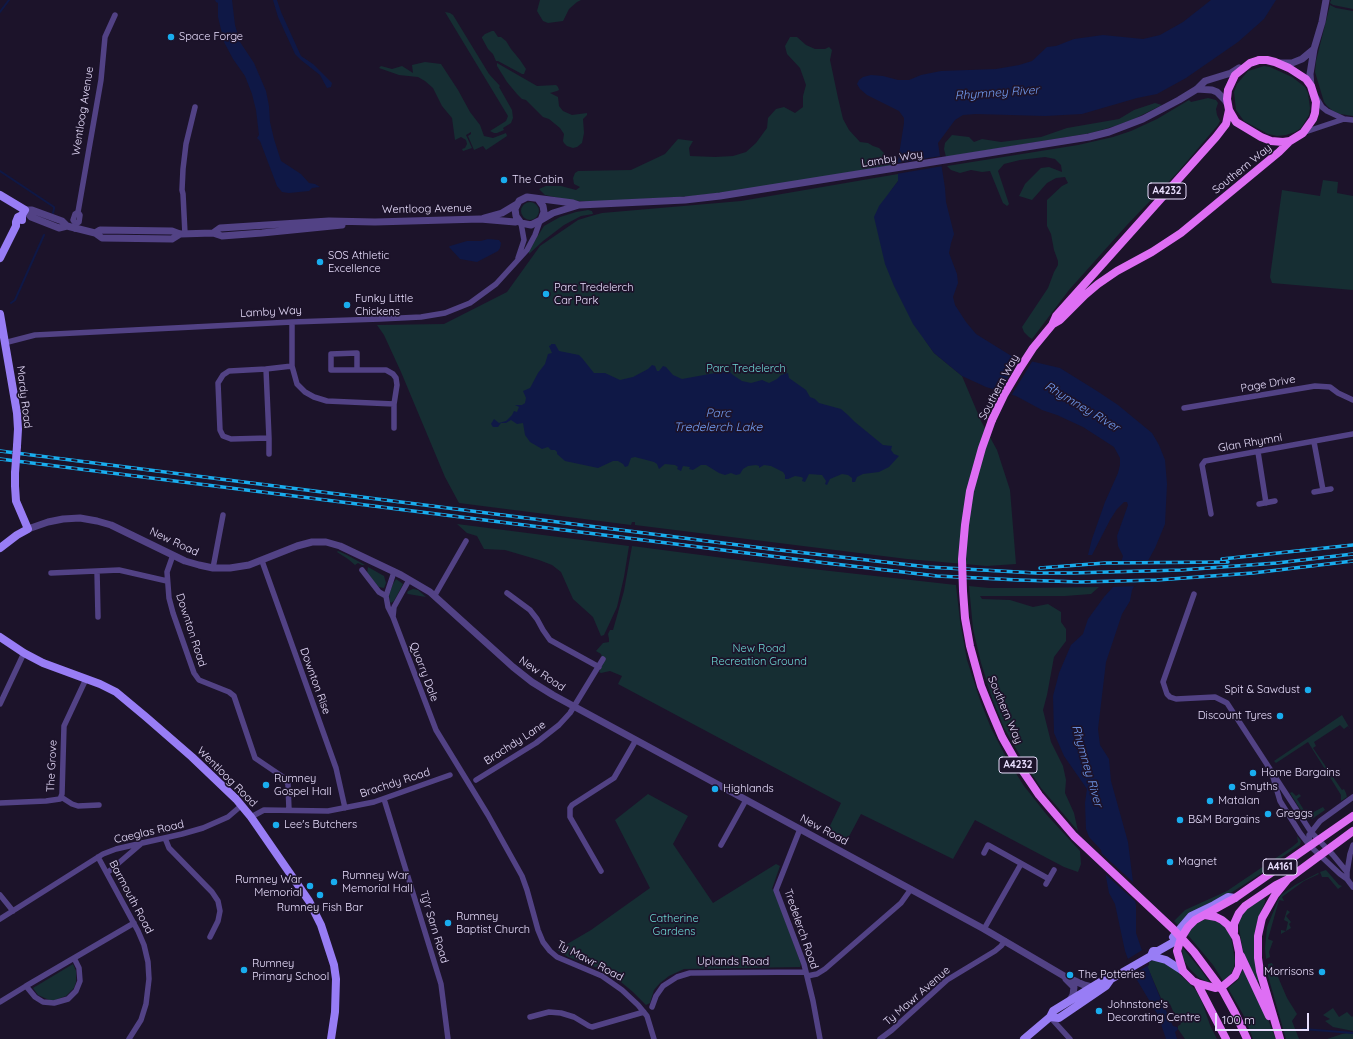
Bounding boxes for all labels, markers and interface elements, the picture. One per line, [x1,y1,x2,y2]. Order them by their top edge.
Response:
place label: Space Forge [179,30,243,44]
marker: Space Forge [166,32,176,42]
street label: Wentloog Avenue [69,66,97,156]
water label: Rhymney River [954,83,1040,103]
street label: Southern Way [1210,141,1274,197]
street label: Lamby Way [860,148,924,170]
place label: The Cabin [512,173,563,187]
marker: The Cabin [499,175,509,185]
road number: A4232 [1148,183,1186,199]
street label: Wentloog Avenue [382,202,472,216]
place label: SOS Athletic Excellence [328,249,389,275]
marker: SOS Athletic Excellence [315,257,325,267]
place label: Parc Tredelerch Car Park [554,281,634,307]
marker: Parc Tredelerch Car Park [541,289,551,299]
place label: Funky Little Chickens [355,292,413,318]
marker: Funky Little Chickens [342,300,352,310]
street label: Lamby Way [240,304,302,320]
street label: Southern Way [976,352,1022,422]
park label: Parc Tredelerch [706,362,786,376]
street label: Mardy Road [14,365,34,429]
street label: Page Drive [1240,373,1296,395]
water label: Rhymney River [1042,379,1122,435]
water label: Parc Tredelerch Lake [674,406,762,434]
street label: Glan Rhymni [1217,431,1283,455]
street label: New Road [147,525,201,559]
street label: Downton Road [173,592,209,668]
street label: Quarry Dale [407,641,441,703]
park label: New Road Recreation Ground [711,642,807,668]
street label: Downton Rise [297,646,333,716]
street label: New Road [516,654,568,694]
street label: Southern Way [985,674,1025,746]
place label: Spit & Sawdust [1225,683,1300,697]
marker: Spit & Sawdust [1303,685,1313,695]
place label: Discount Tyres [1198,709,1272,723]
marker: Discount Tyres [1275,711,1285,721]
street label: Brachdy Lane [482,718,548,768]
water label: Rhymney River [1068,723,1106,809]
street label: The Grove [44,740,60,792]
street label: Wentloog Road [194,744,260,810]
road number: A4232 [999,757,1037,773]
street label: Brachdy Road [358,765,432,801]
place label: Home Bargains [1261,766,1340,780]
marker: Home Bargains [1248,768,1258,778]
place label: Rumney Gospel Hall [274,772,332,798]
marker: Rumney Gospel Hall [261,780,271,790]
place label: Smyths [1240,780,1278,794]
place label: Highlands [723,782,774,796]
marker: Smyths [1227,782,1237,792]
marker: Highlands [710,784,720,794]
place label: Matalan [1218,794,1260,808]
marker: Matalan [1205,796,1215,806]
place label: Greggs [1276,807,1313,821]
marker: Greggs [1263,809,1273,819]
street label: New Road [798,812,850,848]
place label: B&M Bargains [1188,813,1260,827]
marker: B&M Bargains [1175,815,1185,825]
street label: Caeglas Road [113,818,185,846]
place label: Lee's Butchers [284,818,357,832]
marker: Lee's Butchers [271,820,281,830]
place label: Magnet [1178,855,1217,869]
marker: Magnet [1165,857,1175,867]
street label: Barmouth Road [106,858,156,936]
road number: A4161 [1263,859,1297,875]
place label: Rumney War Memorial Hall [342,869,412,895]
place label: Rumney War Memorial [235,873,302,899]
marker: Rumney War Memorial Hall [329,877,339,887]
marker: Rumney War Memorial [305,881,315,891]
street label: Tredelerch Road [781,887,821,971]
street label: Tŷ'r Sarn Road [417,889,451,965]
marker: Rumney Fish Bar [315,890,325,900]
place label: Rumney Fish Bar [277,901,363,915]
place label: Rumney Baptist Church [456,910,530,936]
park label: Catherine Gardens [649,912,699,938]
marker: Rumney Baptist Church [443,918,453,928]
street label: Ty Mawr Road [555,938,625,984]
street label: Uplands Road [697,955,769,969]
place label: Rumney Primary School [252,957,329,983]
street label: Ty Mawr Avenue [881,964,953,1028]
marker: Rumney Primary School [239,965,249,975]
place label: Morrisons [1264,965,1314,979]
marker: Morrisons [1317,967,1327,977]
place label: The Potteries [1078,968,1145,982]
marker: The Potteries [1065,970,1075,980]
place label: Johnstone's Decorating Centre [1107,998,1200,1024]
scale bar [1217,1005,1311,1031]
marker: Johnstone's Decorating Centre [1094,1006,1104,1016]
text: 100 m [1222,1012,1255,1027]

